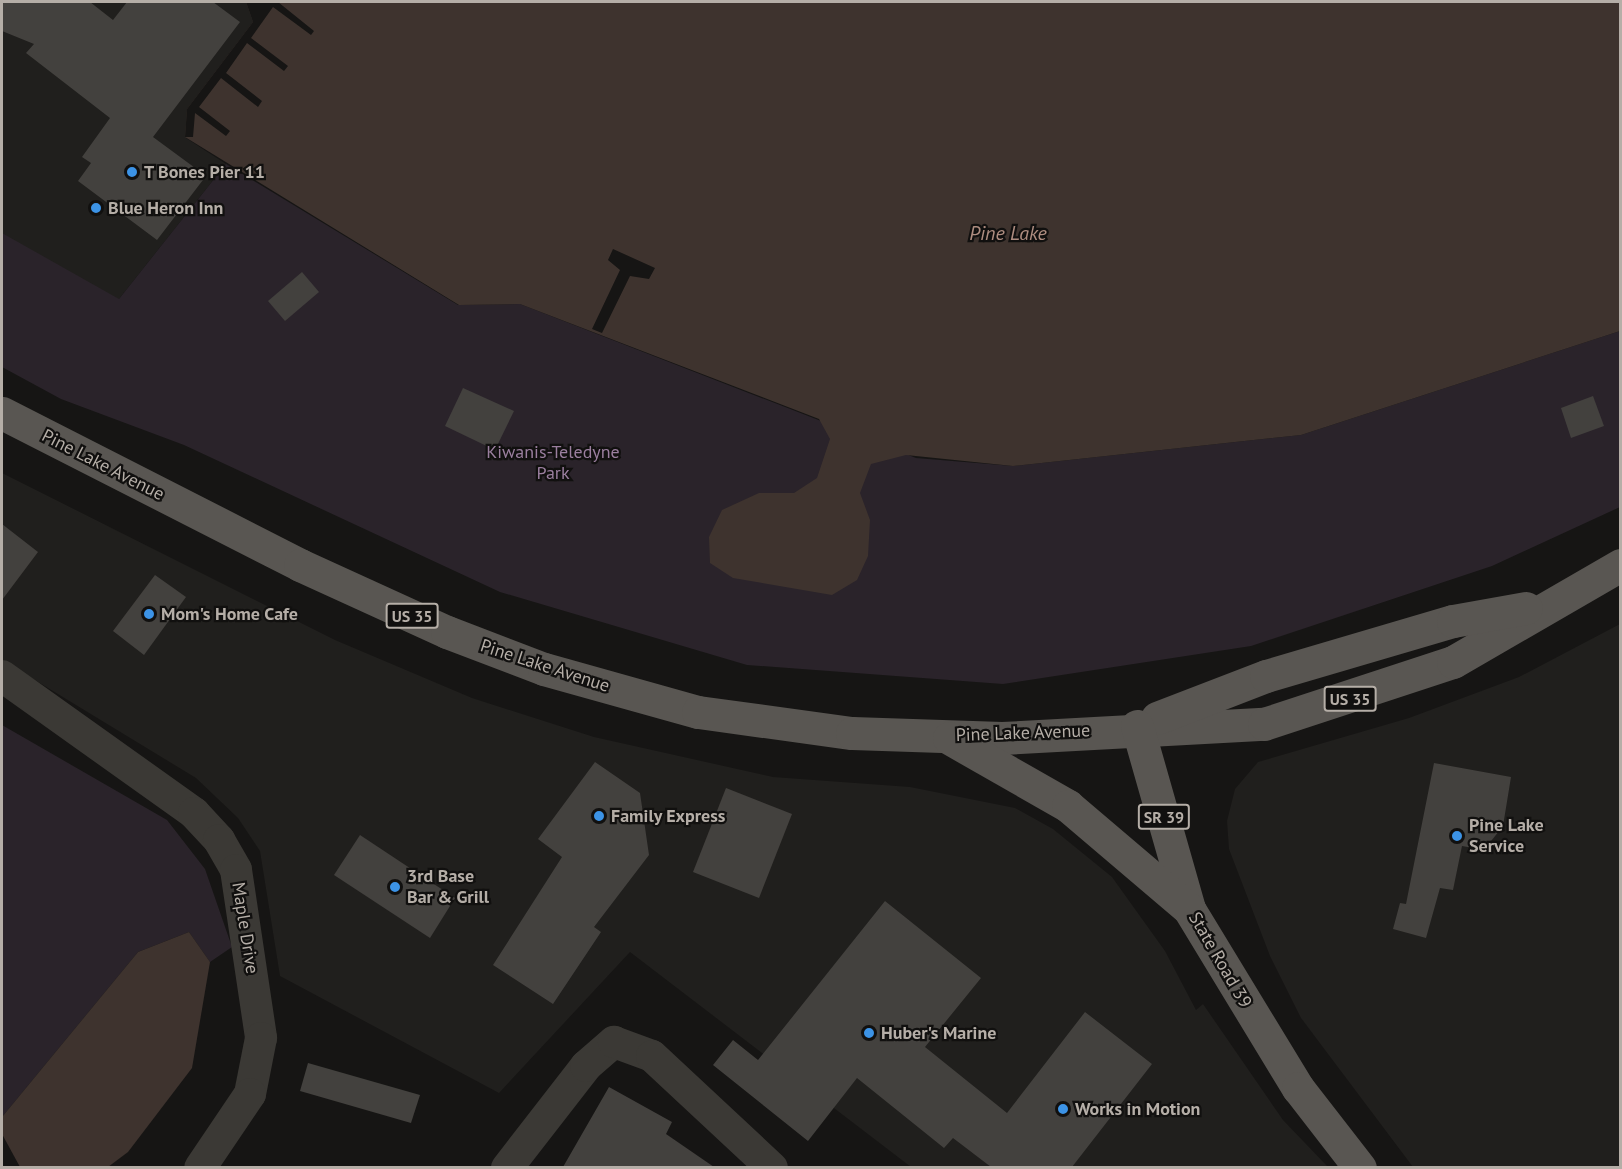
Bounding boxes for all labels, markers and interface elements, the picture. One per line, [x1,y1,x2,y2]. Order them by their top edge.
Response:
place label: T Bones Pier 11 [144,161,266,183]
marker: T Bones Pier 11 [125,165,139,179]
place label: Blue Heron Inn [108,197,223,219]
marker: Blue Heron Inn [89,201,103,215]
water label: Pine Lake [969,221,1047,245]
street label: Pine Lake Avenue [38,425,168,505]
park label: Kiwanis-Teledyne Park [486,442,620,484]
place label: Mom's Home Cafe [161,603,298,625]
road number: US 35 [385,603,439,629]
marker: Mom's Home Cafe [142,607,156,621]
street label: Pine Lake Avenue [477,635,613,697]
road number: US 35 [1323,686,1377,712]
street label: Pine Lake Avenue [955,720,1091,746]
road number: SR 39 [1137,804,1191,830]
place label: Family Express [611,805,726,827]
marker: Family Express [592,809,606,823]
place label: Pine Lake Service [1469,815,1544,858]
marker: Pine Lake Service [1450,829,1464,843]
place label: 3rd Base Bar & Grill [407,866,489,908]
marker: 3rd Base Bar & Grill [388,880,402,894]
street label: Maple Drive [227,881,263,975]
street label: State Road 39 [1184,908,1256,1012]
place label: Huber's Marine [881,1022,996,1044]
marker: Huber's Marine [862,1026,876,1040]
place label: Works in Motion [1075,1098,1200,1120]
marker: Works in Motion [1056,1102,1070,1116]

